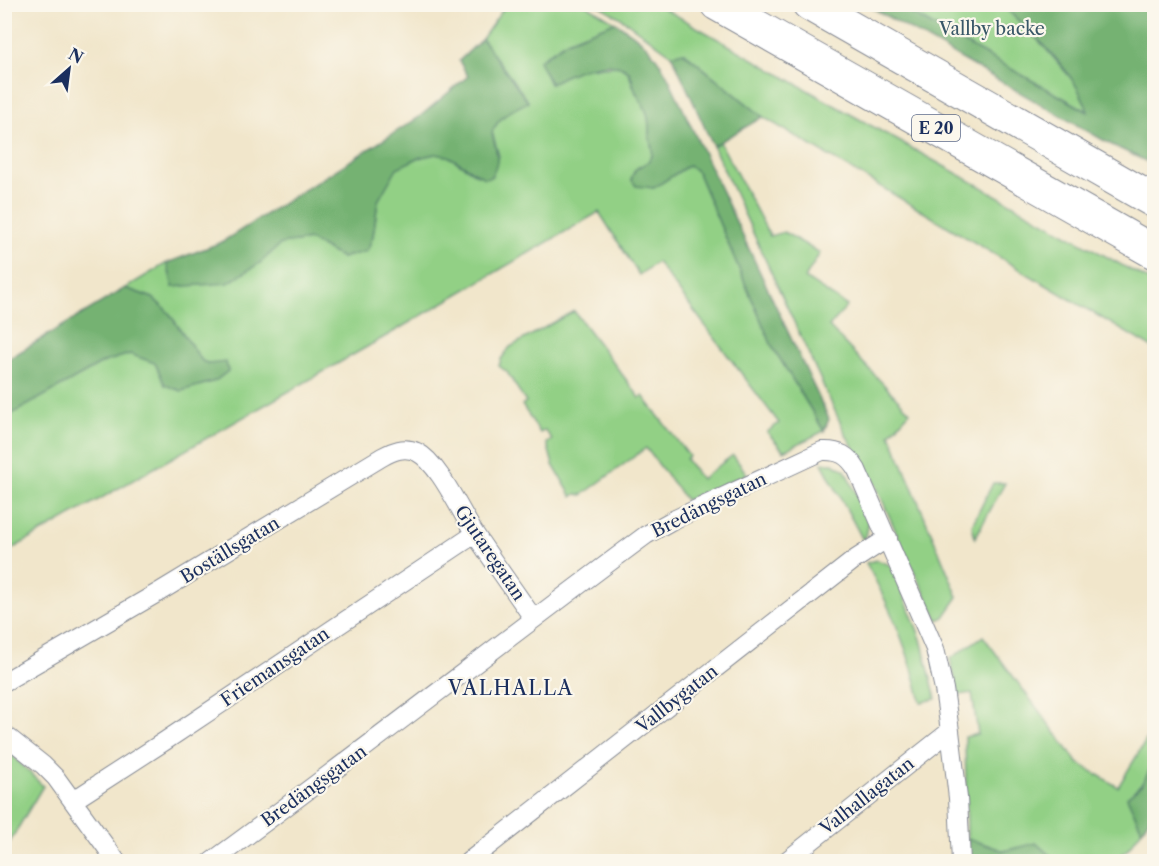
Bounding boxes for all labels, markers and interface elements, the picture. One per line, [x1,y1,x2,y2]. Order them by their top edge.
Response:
park label: Vallby backe [938,18,1045,40]
north arrow [39,39,99,99]
text: N [65,44,87,68]
road number: E 20 [912,115,960,141]
street label: Bredängsgatan [648,468,770,542]
street label: Gjutaregatan [450,501,530,605]
street label: Boställsgatan [176,512,284,588]
street label: Friemansgatan [217,623,333,711]
street label: Vallbygatan [631,660,722,738]
district label: VALHALLA [447,676,574,700]
street label: Bredängsgatan [257,740,371,832]
street label: Valhallagatan [815,752,918,840]

